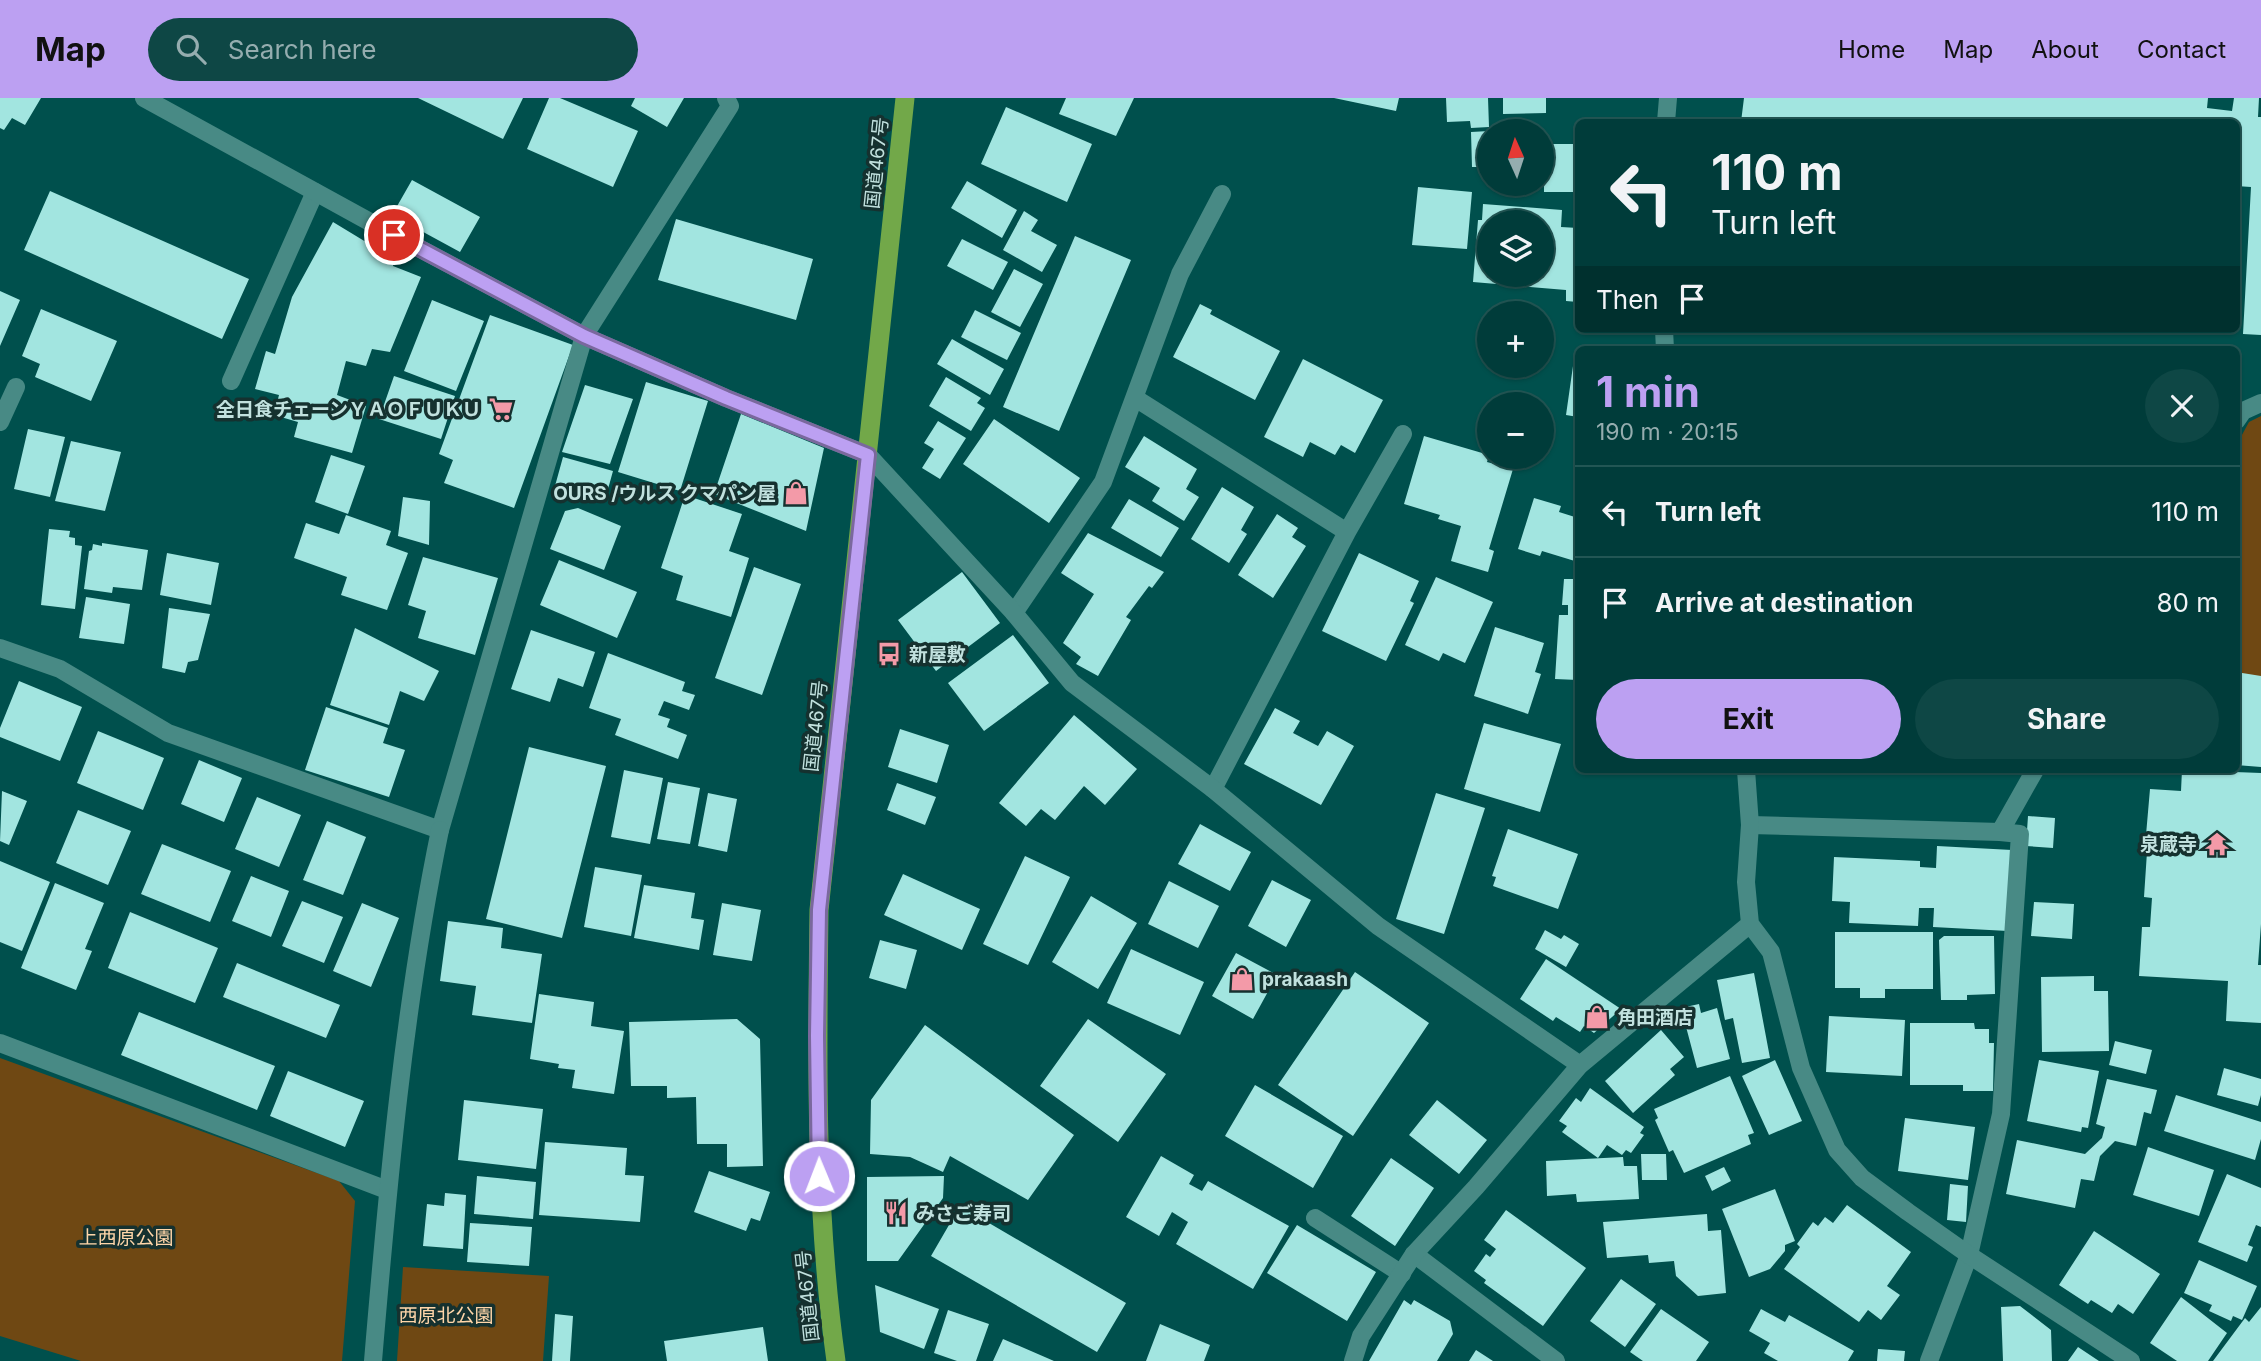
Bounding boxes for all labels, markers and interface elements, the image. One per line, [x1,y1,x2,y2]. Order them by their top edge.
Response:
search box [148,18,638,81]
text: Map [35,29,106,69]
icon: search [172,30,210,68]
text: Search here [228,34,376,65]
text: Home [1838,35,1905,64]
text: Map [1943,35,1993,64]
text: About [2031,35,2099,64]
text: Contact [2137,35,2226,64]
street label: 国道467号 [860,116,893,210]
north arrow [1477,119,1554,196]
map controls [1477,119,1554,469]
text: 110 m [1711,143,1843,202]
icon: left [1596,147,1687,238]
text: Turn left [1711,203,1836,242]
pin [364,205,424,265]
button: layers [1477,210,1554,287]
icon: arrive [375,216,413,254]
icon: arrive [1673,280,1711,318]
text: Then [1596,284,1659,315]
button: + [1477,301,1554,378]
text: 1 min [1596,366,1700,417]
button: close [2145,369,2219,443]
button: − [1477,392,1554,469]
supermarket icon: 全日食チェーンＹＡＯＦＵＫＵ [487,395,515,423]
place label: 全日食チェーンＹＡＯＦＵＫＵ [216,398,481,421]
text: 190 m · 20:15 [1596,418,1739,446]
shop icon: OURS /ウルス クマパン屋 [782,479,810,507]
place label: OURS /ウルス クマパン屋 [553,482,776,505]
icon: left [1596,493,1634,531]
text: Turn left [1655,496,1761,527]
text: 110 m [2151,496,2219,527]
icon: arrive [1596,584,1634,622]
text: Arrive at destination [1655,587,1914,618]
text: 80 m [2156,587,2219,618]
bus stop icon: 新屋敷 [875,640,903,668]
place label: 新屋敷 [909,643,966,666]
street label: 国道467号 [799,679,832,773]
button: Exit [1596,679,1901,759]
button: Share [1915,679,2219,759]
temple icon: 泉蔵寺 [2203,830,2231,858]
place label: 泉蔵寺 [2140,833,2197,856]
shop icon: prakaash [1228,965,1256,993]
place label: prakaash [1262,968,1348,991]
shop icon: 角田酒店 [1583,1003,1611,1031]
place label: 角田酒店 [1617,1006,1693,1029]
position arrow [782,1139,856,1213]
restaurant icon: みさご寿司 [882,1199,910,1227]
place label: みさご寿司 [916,1202,1011,1225]
park label: 上西原公園 [78,1226,174,1249]
street label: 国道467号 [791,1249,824,1343]
park label: 西原北公園 [398,1304,494,1327]

